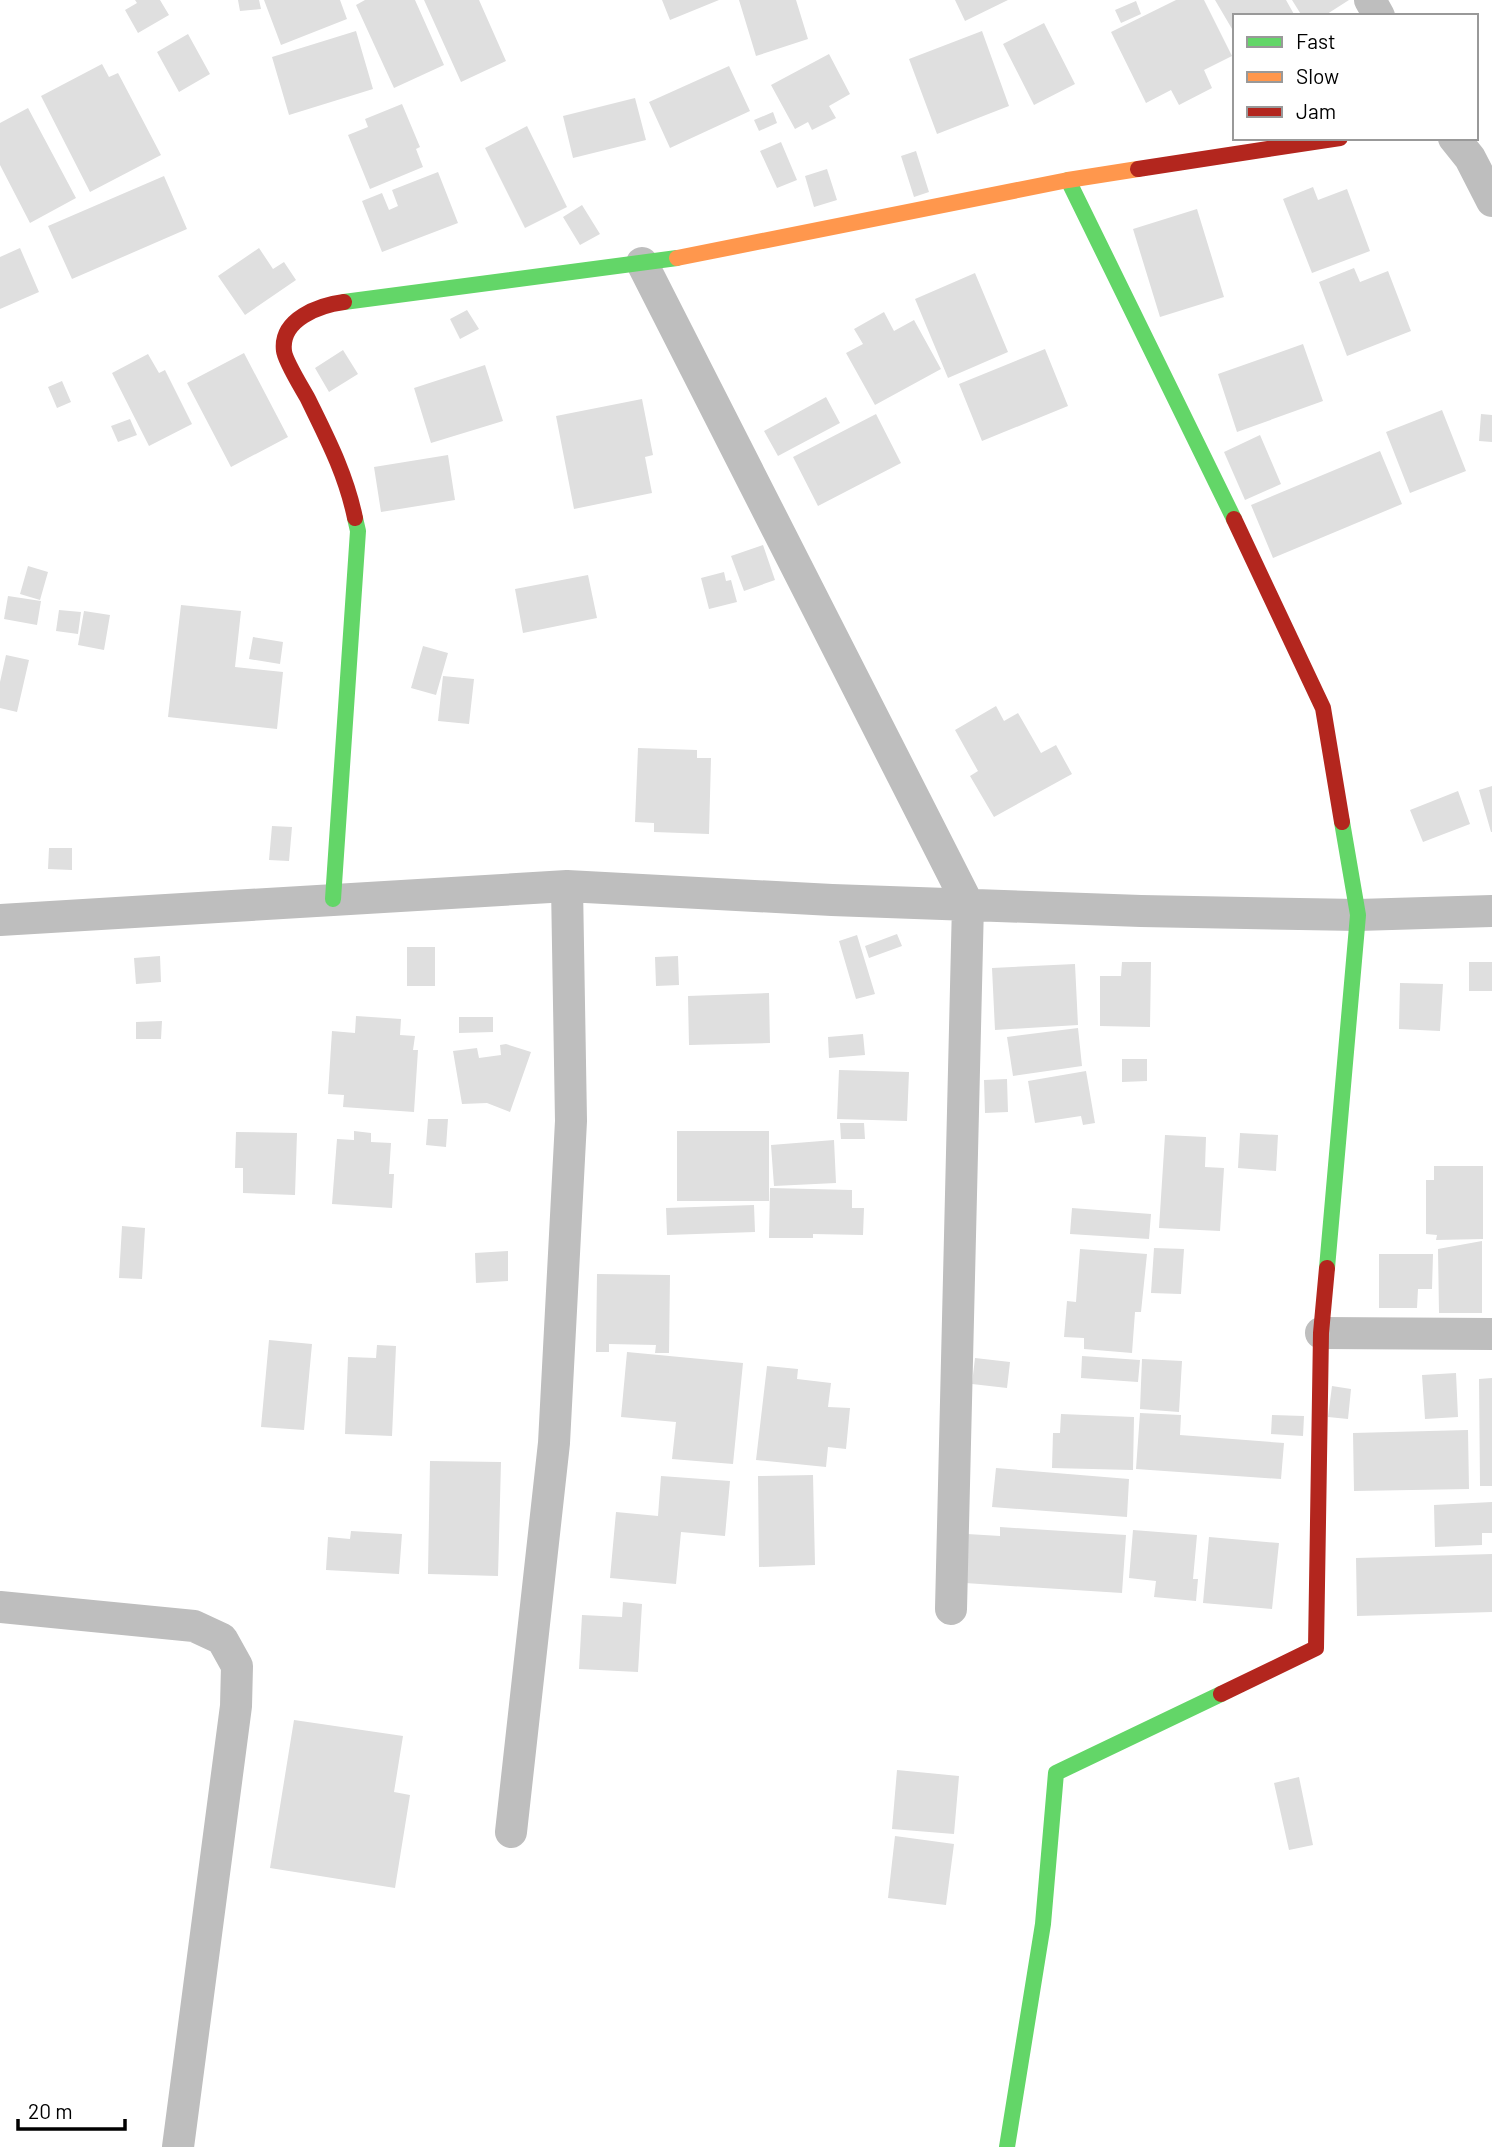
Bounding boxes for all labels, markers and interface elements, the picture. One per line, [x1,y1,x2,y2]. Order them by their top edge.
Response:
legend [1233,14,1478,140]
text: Fast [1296,28,1336,53]
text: Slow [1296,63,1339,88]
text: Jam [1296,98,1336,123]
scale bar [18,2088,124,2132]
text: 20 m [28,2098,73,2123]

